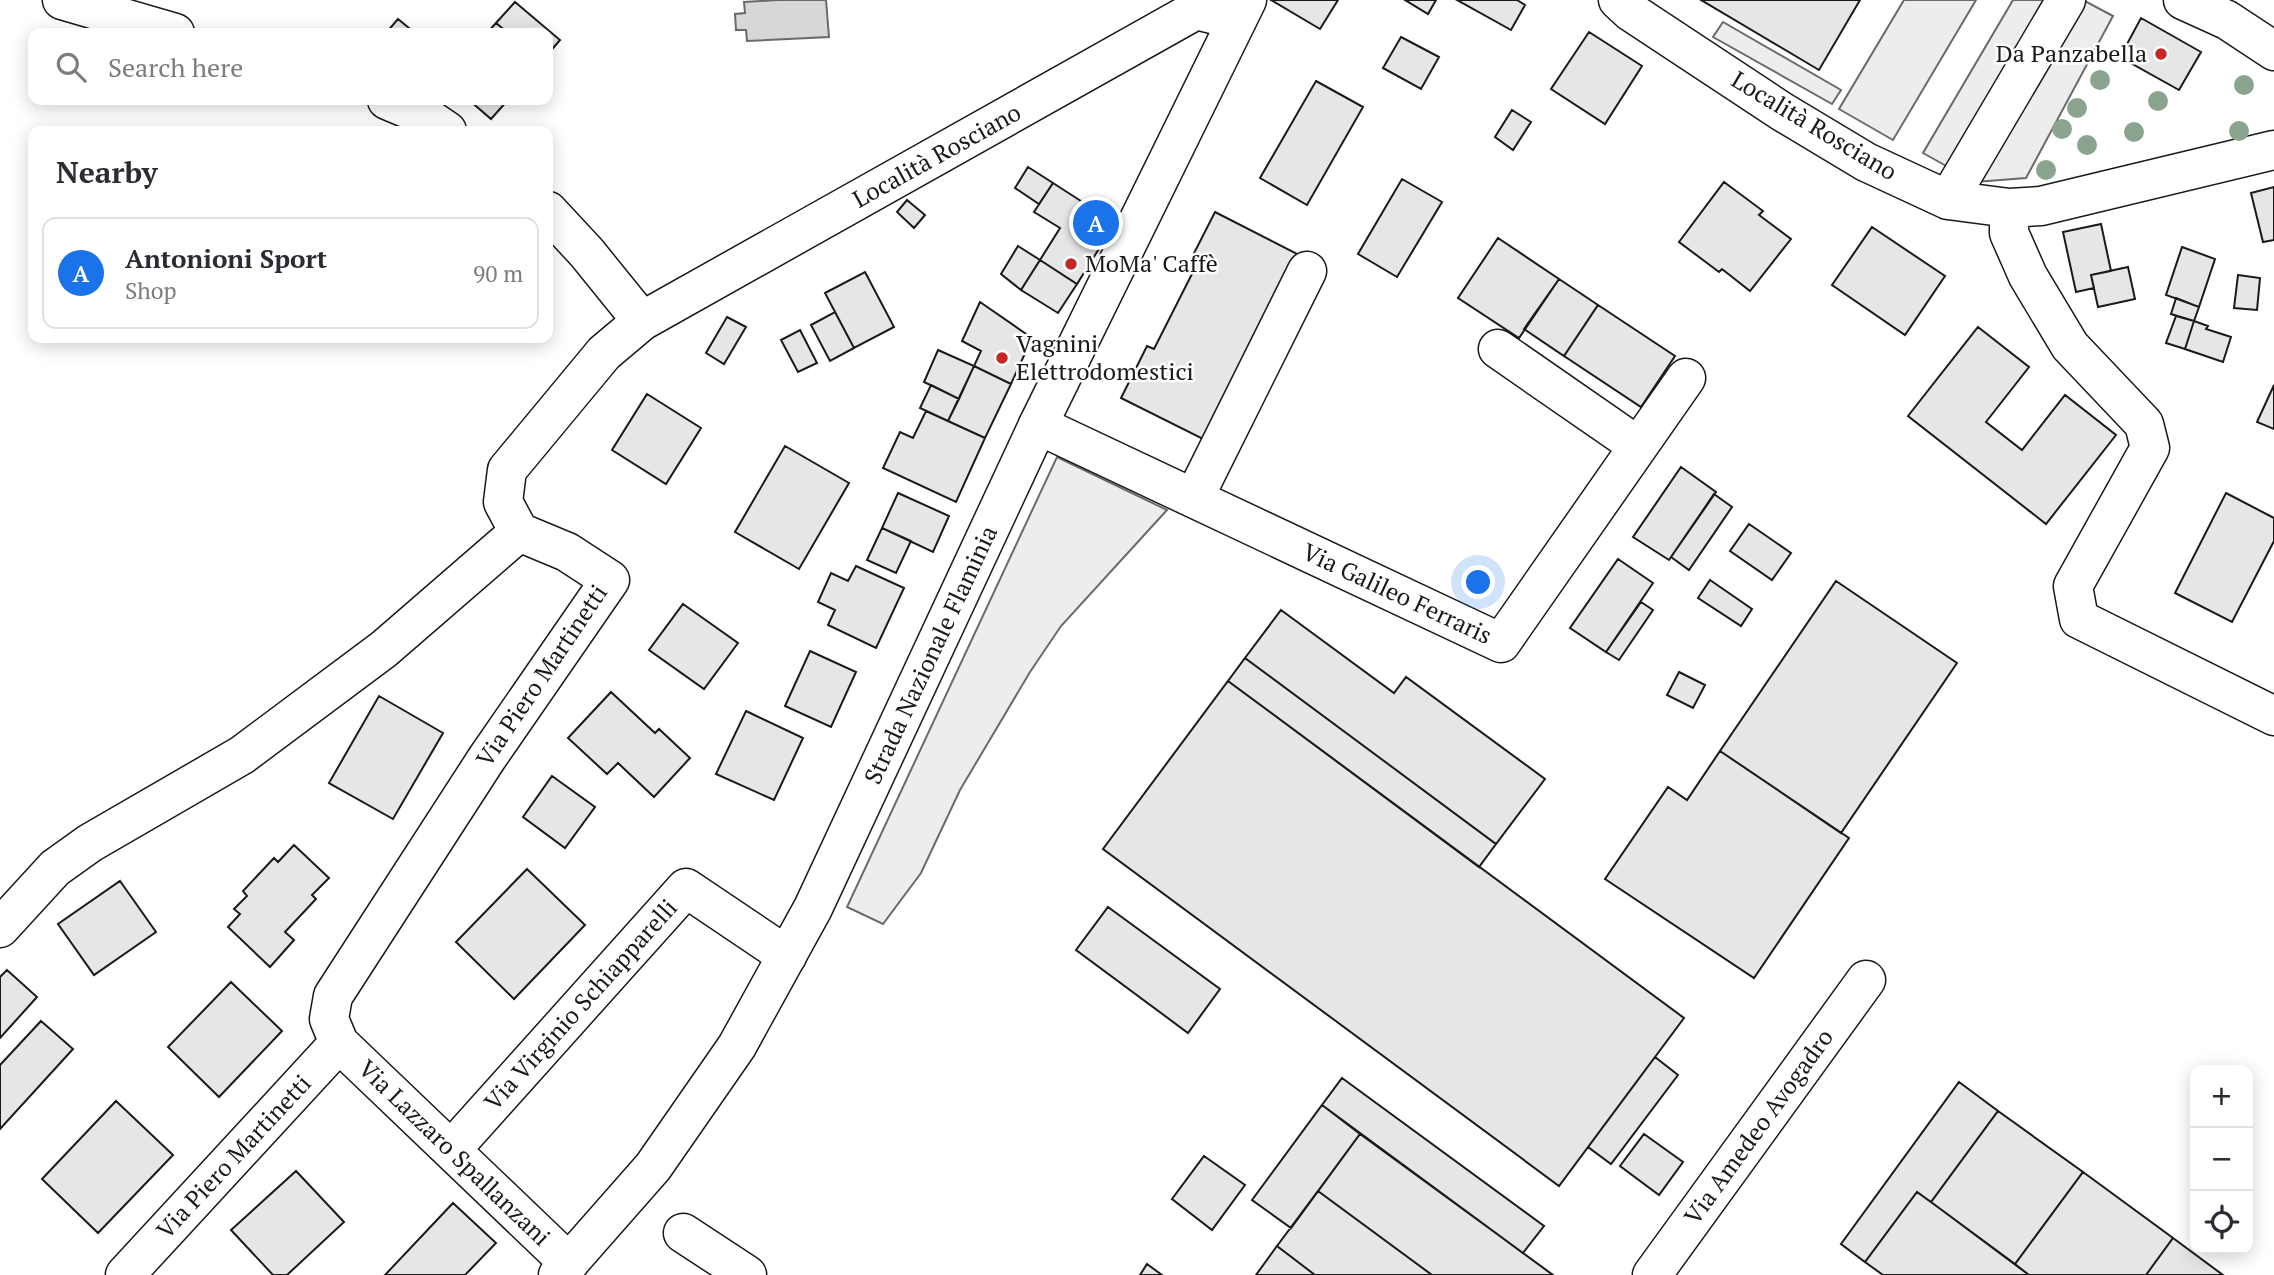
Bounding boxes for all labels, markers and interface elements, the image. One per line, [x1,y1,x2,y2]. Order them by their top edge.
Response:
search box [28,28,553,105]
place label: Da Panzabella [1996,37,2147,69]
marker: Da Panzabella [2153,46,2169,62]
icon: search [52,48,90,86]
text: Search here [108,50,243,84]
street label: Località Rosciano [1726,63,1903,187]
street label: Località Rosciano [847,96,1026,215]
text: Nearby [56,152,158,192]
pin: A [1073,197,1119,249]
text: Antonioni Sport [125,241,327,275]
place label: MoMa' Caffè [1085,247,1218,279]
marker: MoMa' Caffè [1063,256,1079,272]
text: A [73,258,89,289]
text: 90 m [473,258,523,289]
text: Shop [125,275,177,306]
place label: Vagnini Elettrodomestici [1016,327,1194,387]
marker: Vagnini Elettrodomestici [994,350,1010,366]
street label: Strada Nazionale Flaminia [856,520,1004,789]
street label: Via Galileo Ferraris [1297,535,1497,651]
your location [1461,565,1495,599]
street label: Via Piero Martinetti [468,578,614,773]
street label: Via Virginio Schiapparelli [477,892,684,1117]
street label: Via Amedeo Avogadro [1676,1022,1840,1231]
street label: Via Lazzaro Spallanzani [352,1052,557,1252]
map controls [2190,1065,2253,1254]
button: + [2190,1065,2253,1128]
street label: Via Piero Martinetti [149,1067,318,1245]
button: − [2190,1128,2253,1191]
button: locate [2190,1191,2253,1254]

